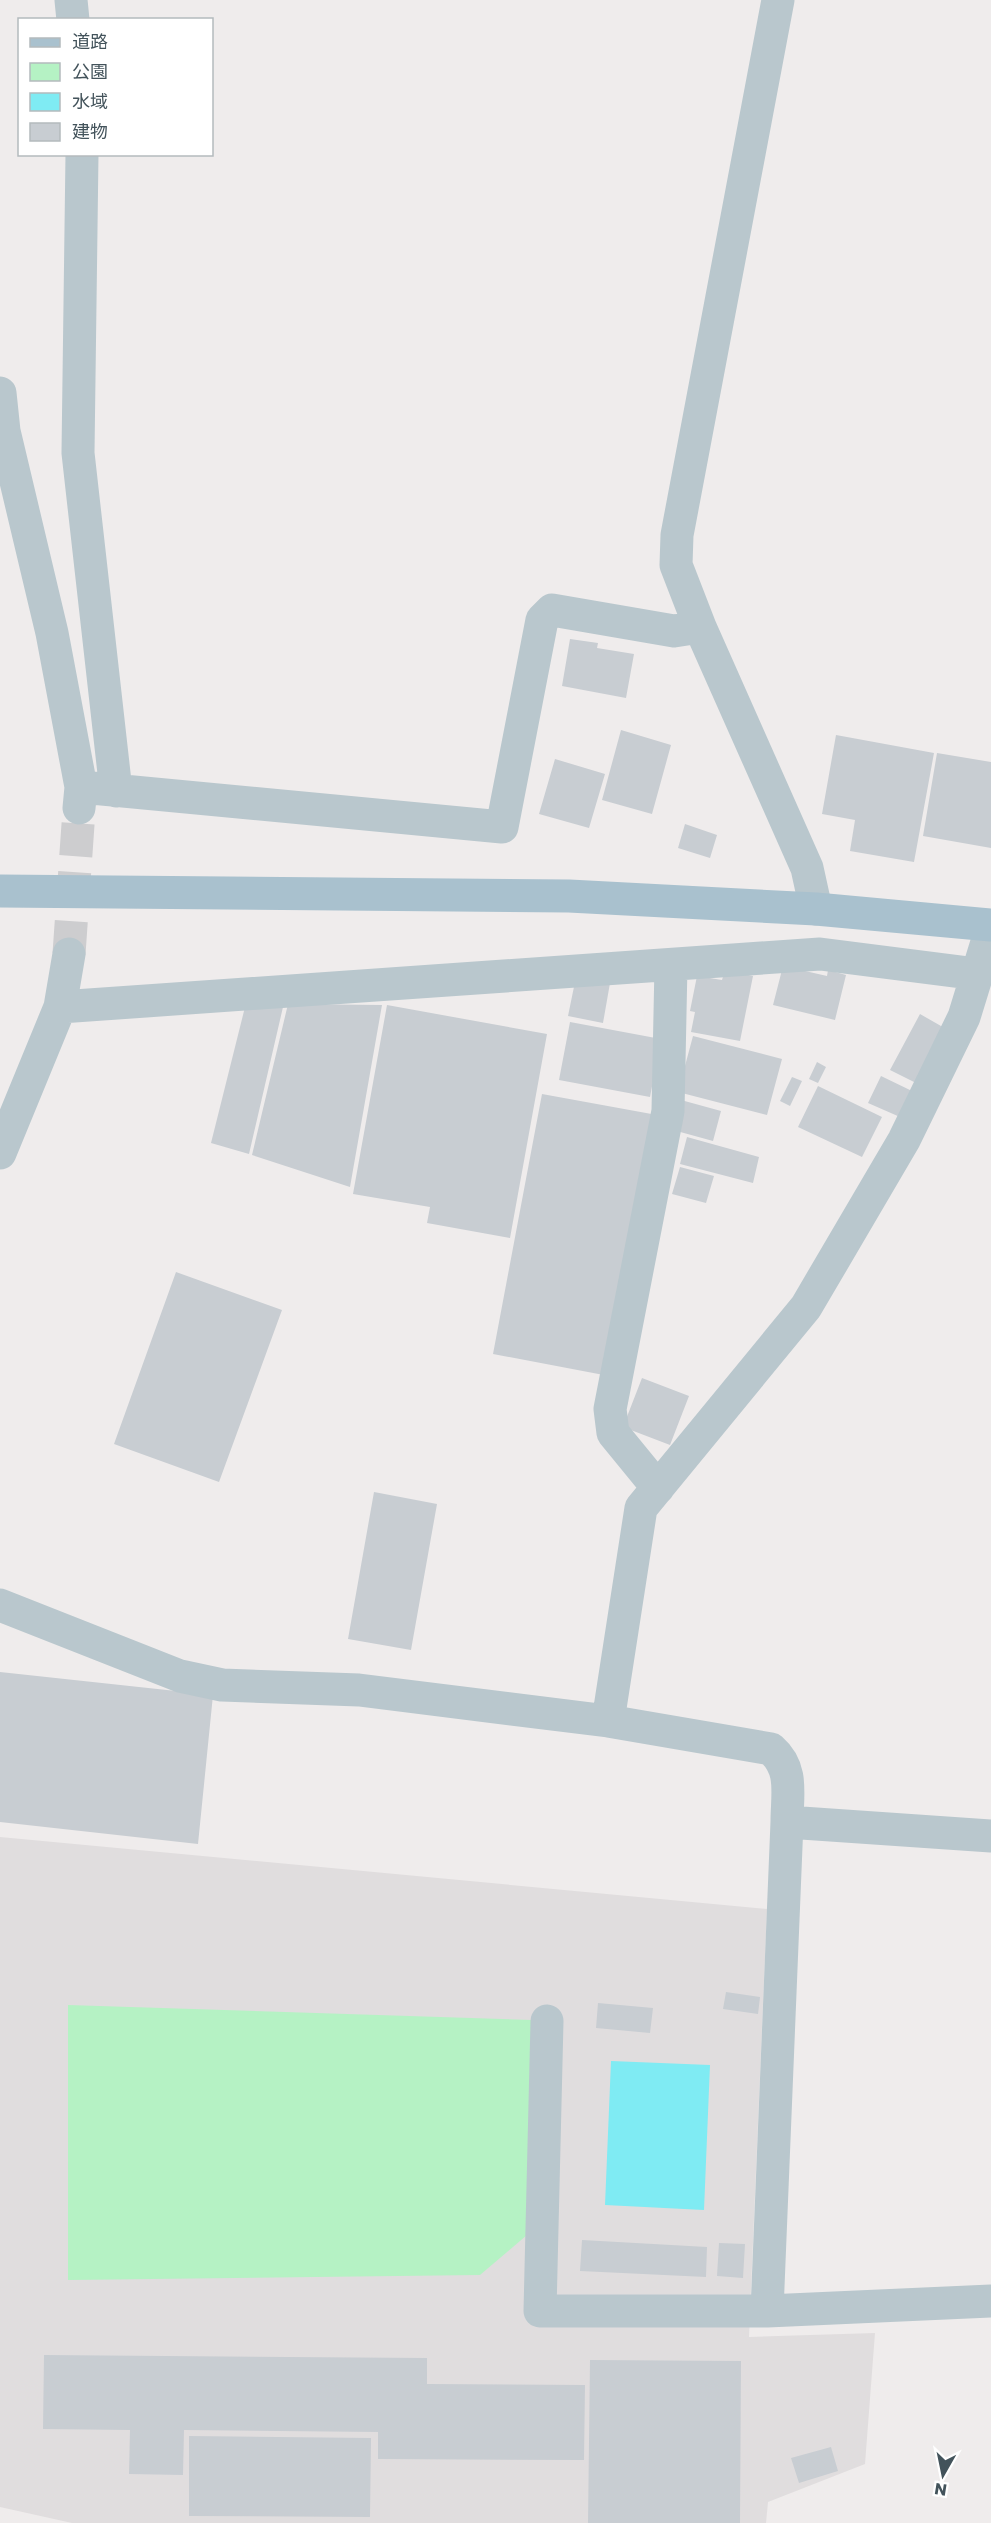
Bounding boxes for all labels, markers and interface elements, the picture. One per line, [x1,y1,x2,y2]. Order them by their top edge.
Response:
legend [18,18,213,156]
text: 道路 [72,29,108,54]
text: 公園 [72,59,108,84]
text: 水域 [72,89,108,114]
text: 建物 [72,119,108,144]
north arrow [913,2445,973,2505]
text: N [933,2477,948,2502]

